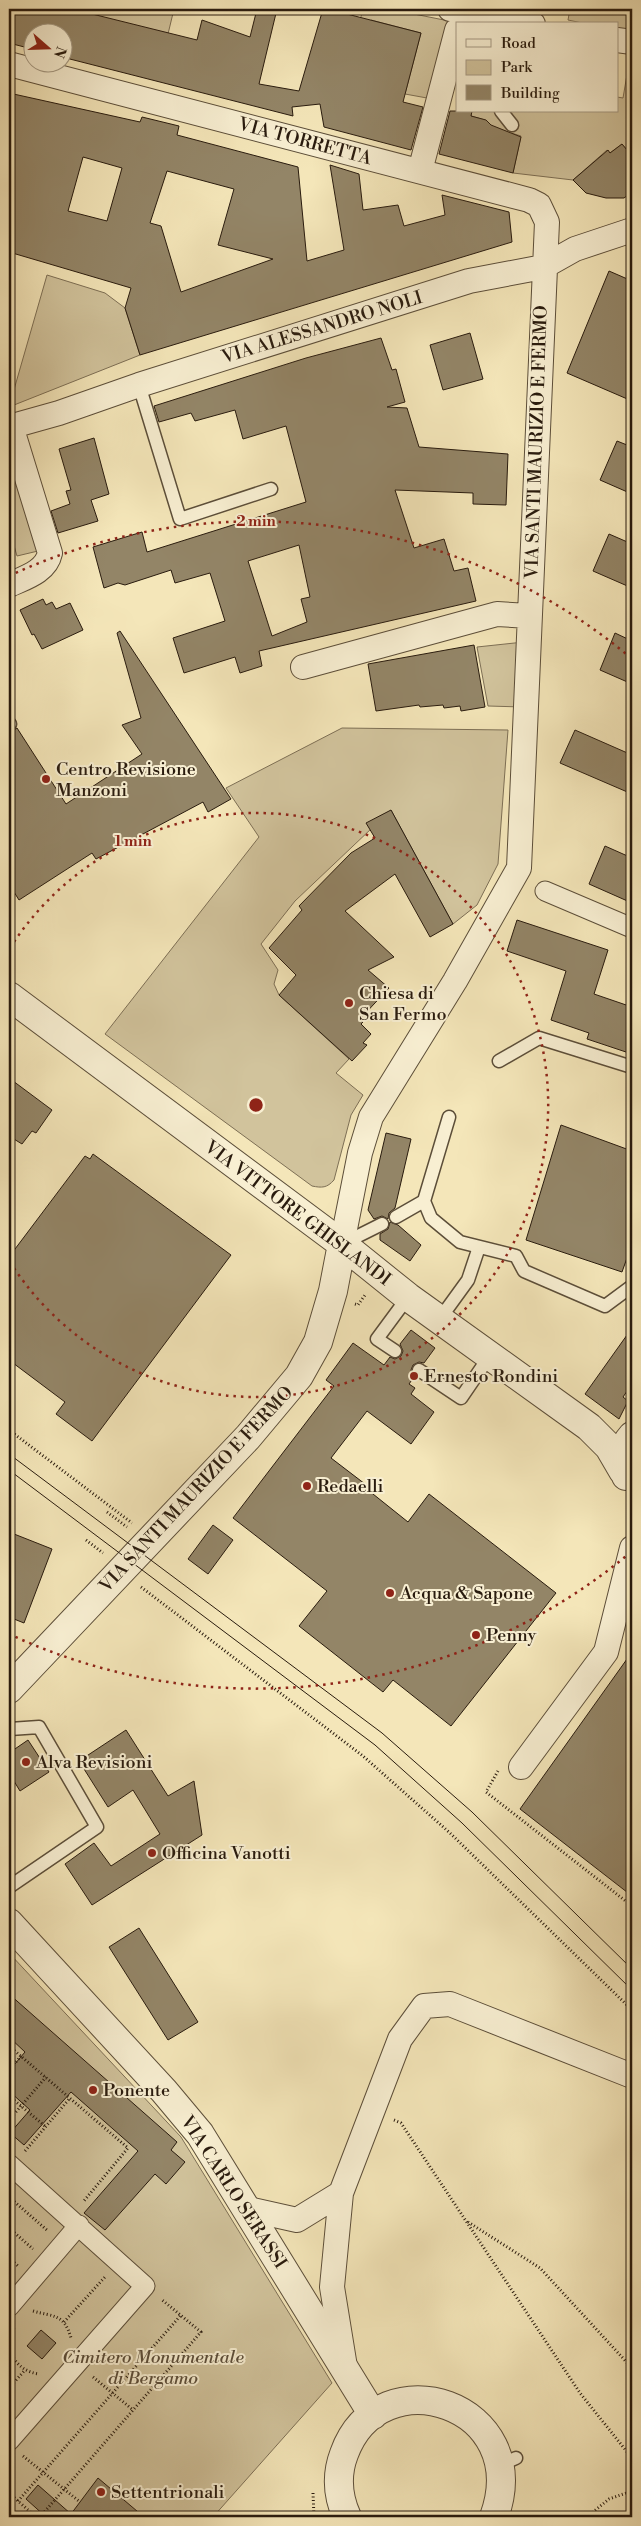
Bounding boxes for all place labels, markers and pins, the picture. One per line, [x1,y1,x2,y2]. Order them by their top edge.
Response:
place label: Centro Revisione Manzoni [56,758,196,802]
marker: Centro Revisione Manzoni [40,773,52,785]
place label: Chiesa di San Fermo [359,982,447,1026]
marker: Chiesa di San Fermo [343,997,355,1009]
centre of rings [247,1096,265,1114]
place label: Ernesto Rondini [424,1365,558,1388]
marker: Ernesto Rondini [408,1370,420,1382]
place label: Redaelli [317,1475,383,1498]
marker: Redaelli [301,1480,313,1492]
place label: Acqua & Sapone [399,1582,533,1605]
marker: Acqua & Sapone [384,1587,396,1599]
place label: Penny [486,1624,537,1647]
marker: Penny [470,1629,482,1641]
place label: Alva Revisioni [35,1751,152,1774]
marker: Alva Revisioni [20,1756,32,1768]
place label: Officina Vanotti [162,1842,291,1865]
marker: Officina Vanotti [146,1847,158,1859]
place label: Ponente [103,2079,170,2102]
marker: Ponente [87,2084,99,2096]
place label: Settentrionali [111,2481,225,2504]
marker: Settentrionali [95,2486,107,2498]

